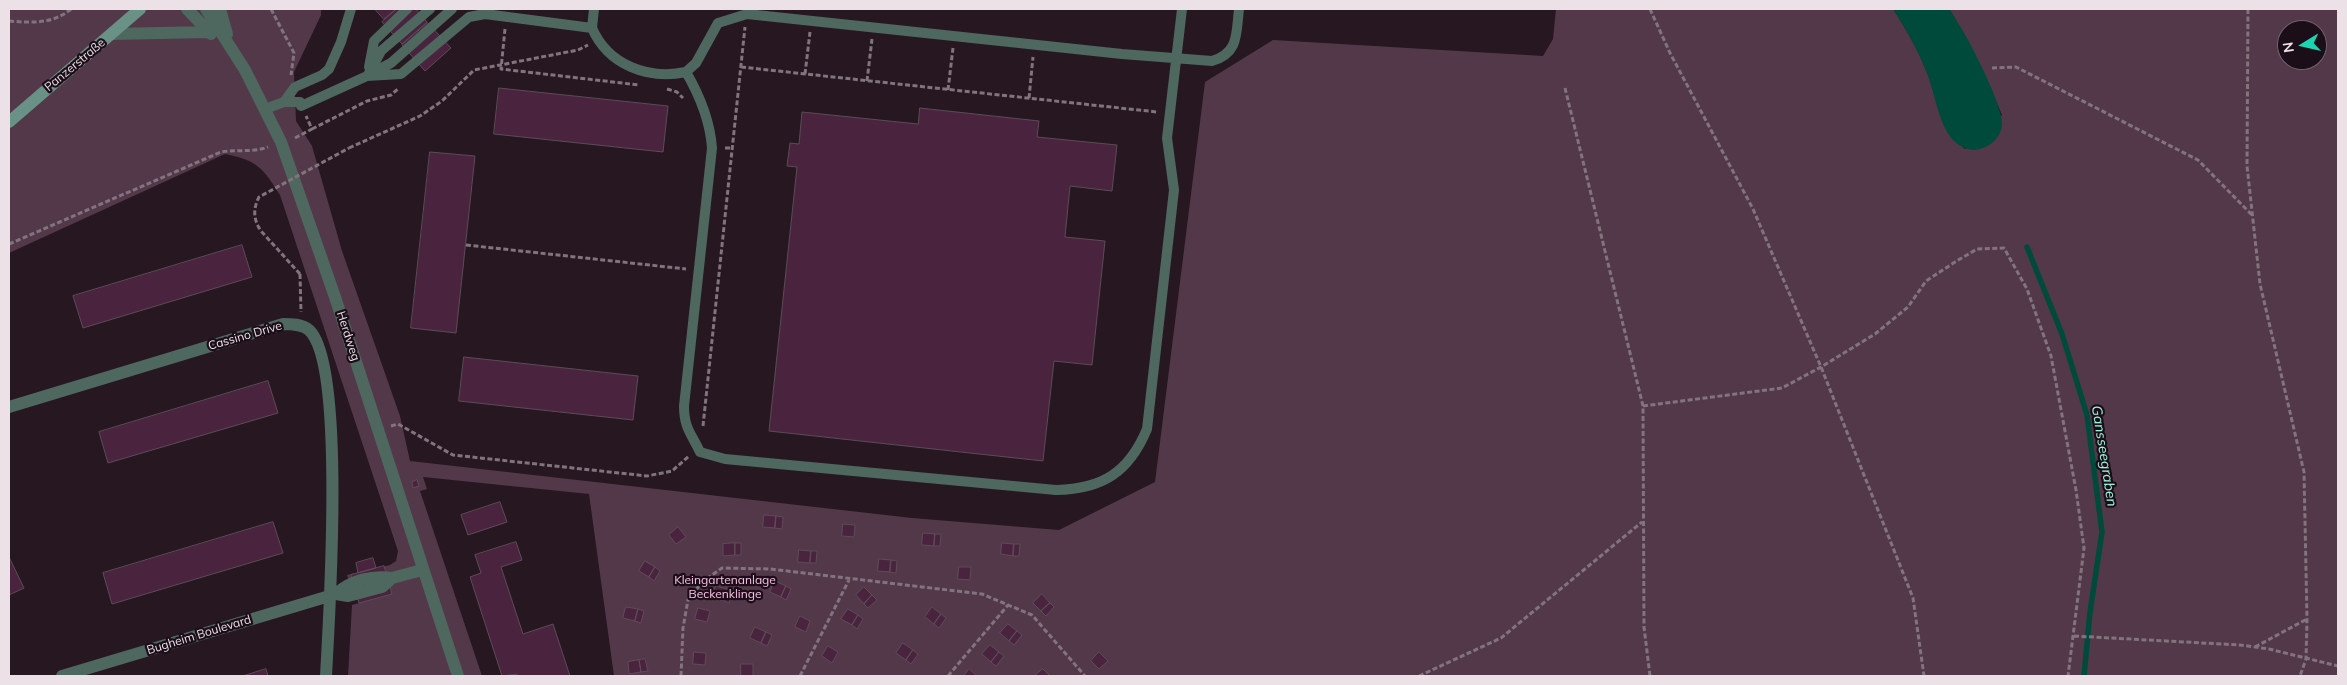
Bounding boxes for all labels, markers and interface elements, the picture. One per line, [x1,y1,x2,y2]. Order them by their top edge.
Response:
north arrow [2277,20,2327,70]
street label: Panzerstraße [42,36,108,94]
text: N [2278,41,2298,54]
street label: Herdweg [333,309,363,363]
street label: Cassino Drive [206,319,284,353]
water label: Gansseegraben [2088,404,2120,508]
park label: Kleingartenanlage Beckenklinge [674,573,776,601]
street label: Bugheim Boulevard [145,612,253,658]

